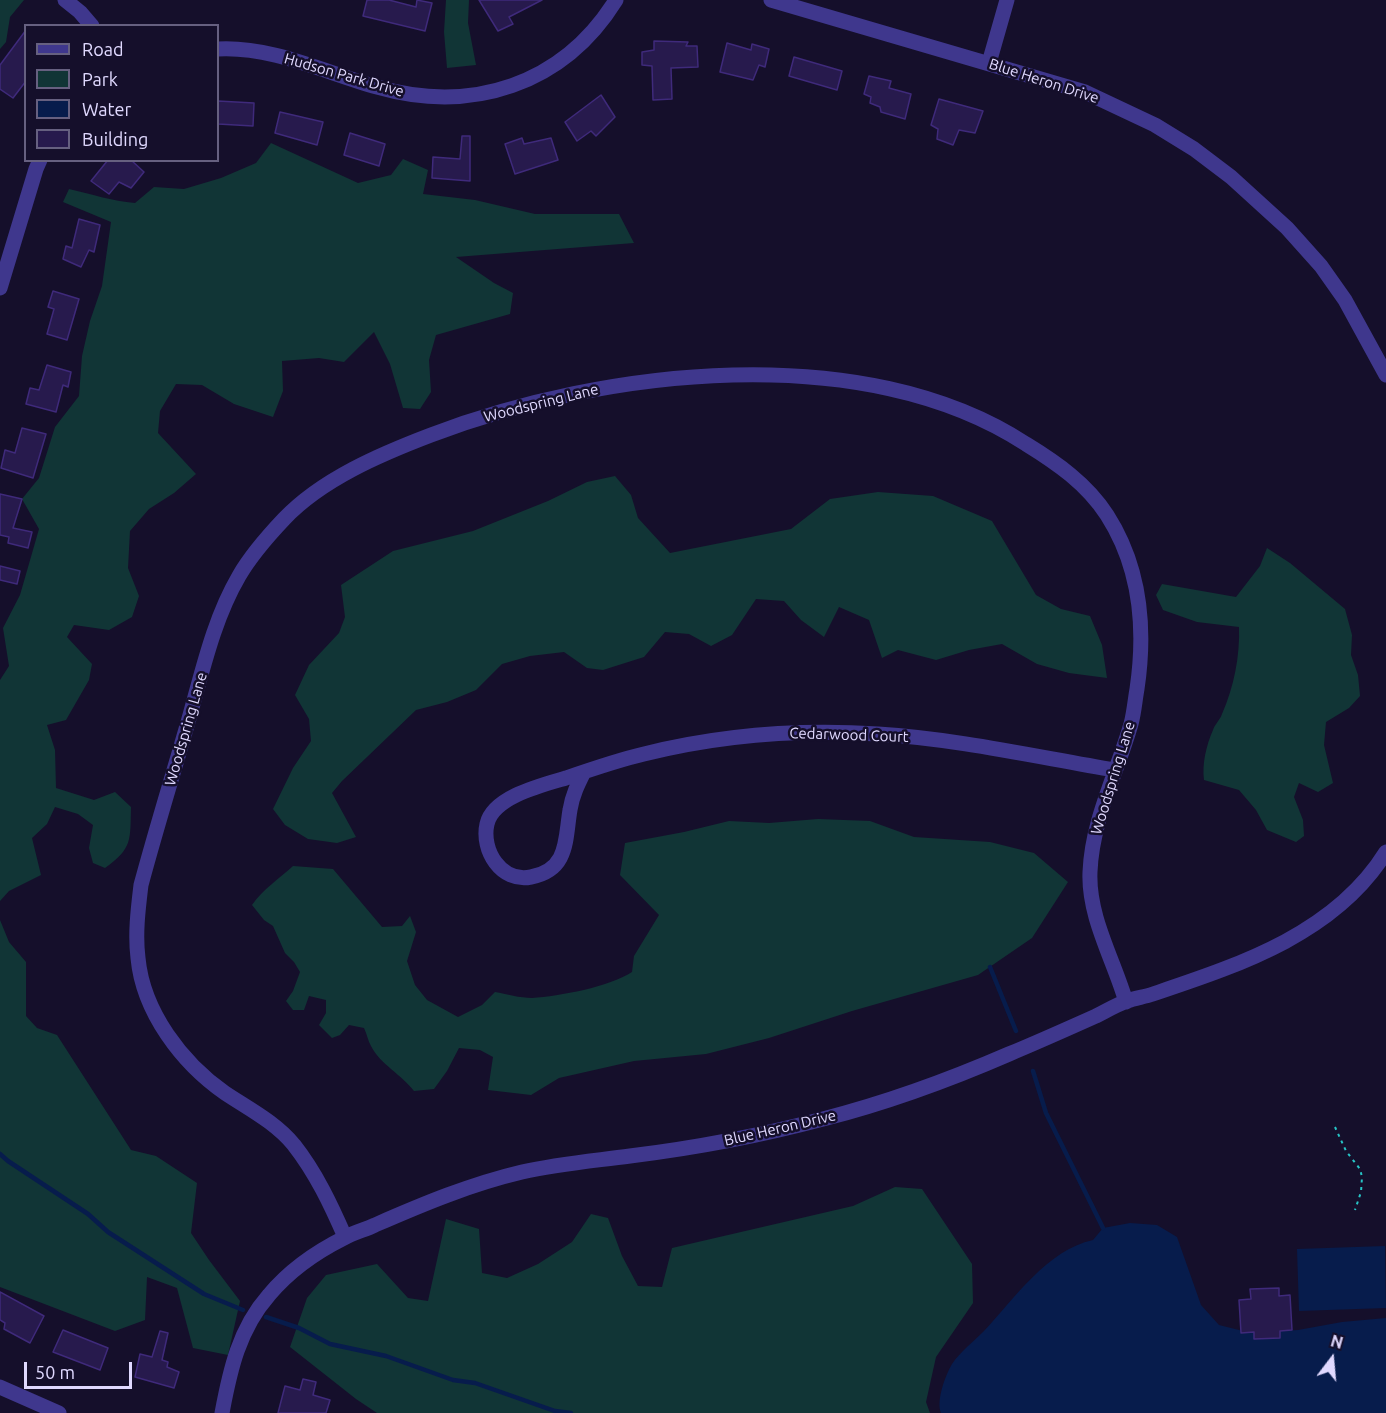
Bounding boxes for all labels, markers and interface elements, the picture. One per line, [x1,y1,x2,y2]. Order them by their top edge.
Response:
legend [24,24,219,162]
text: Road [82,39,124,59]
street label: Hudson Park Drive [282,49,406,101]
street label: Blue Heron Drive [987,55,1101,107]
text: Park [82,69,118,89]
text: Water [82,99,131,119]
text: Building [82,129,148,149]
street label: Woodspring Lane [482,380,600,426]
street label: Woodspring Lane [161,670,211,788]
street label: Woodspring Lane [1087,719,1139,837]
street label: Cedarwood Court [789,724,909,746]
street label: Blue Heron Drive [722,1106,838,1150]
north arrow [1302,1329,1362,1389]
text: N [1329,1331,1345,1352]
scale bar [27,1350,135,1388]
text: 50 m [35,1362,75,1382]

